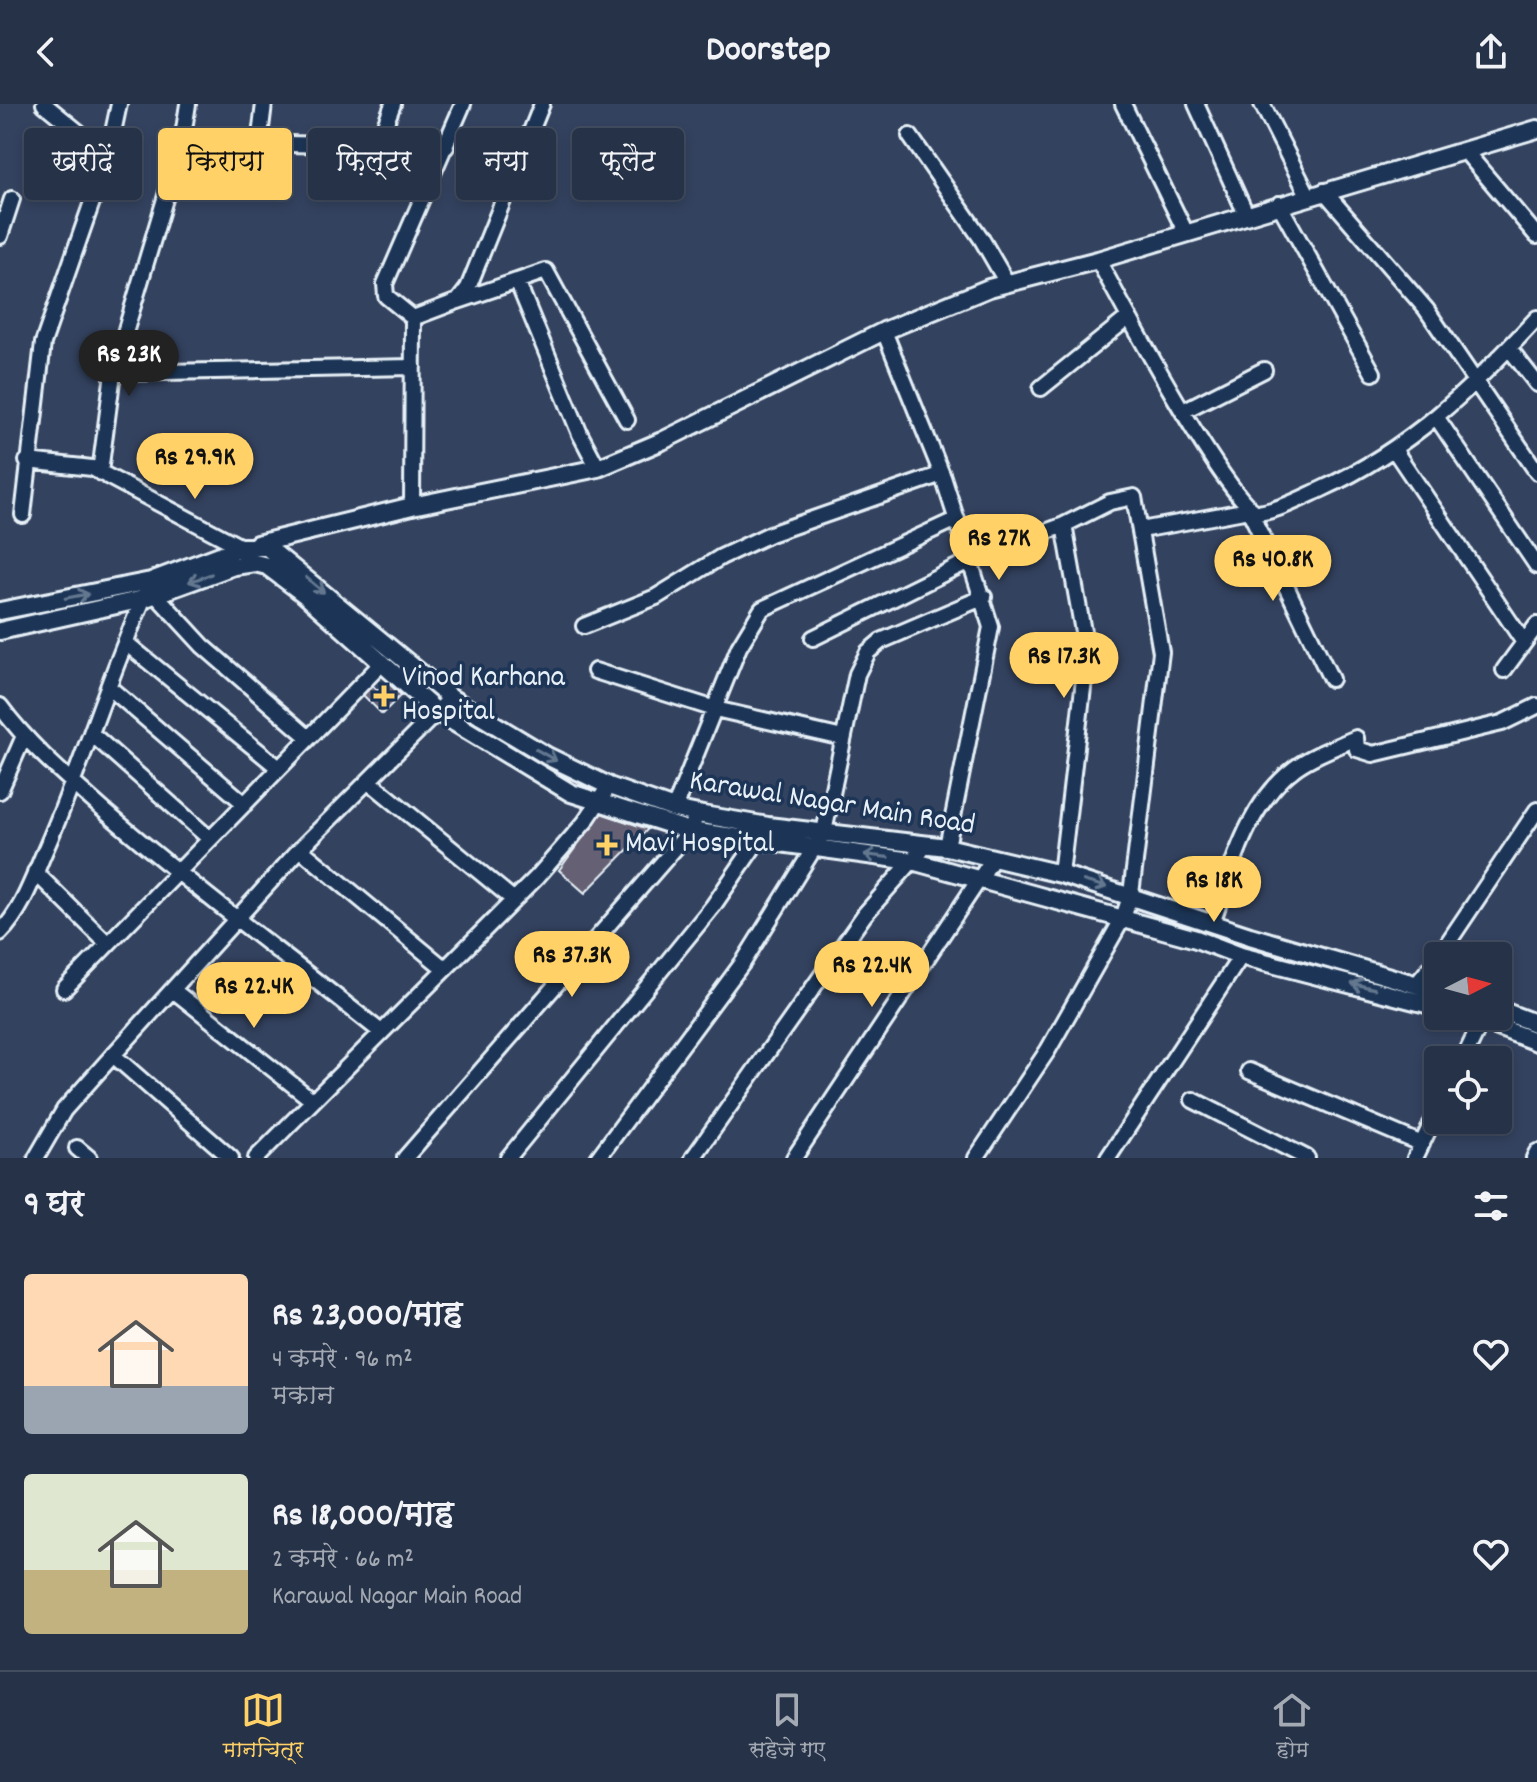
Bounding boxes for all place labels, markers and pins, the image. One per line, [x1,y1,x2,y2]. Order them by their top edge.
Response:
pin: Rs 23K [64,330,194,398]
pin: Rs 29.9K [112,433,278,501]
pin: Rs 27K [934,514,1064,582]
pin: Rs 40.8K [1190,535,1356,603]
pin: Rs 17.3K [981,632,1147,700]
place label: Vinod Karhana Hospital [402,658,566,735]
marker: Vinod Karhana Hospital [373,685,395,707]
place label: Mavi Hospital [625,824,774,867]
marker: Mavi Hospital [596,834,618,856]
pin: Rs 18K [1149,856,1279,924]
pin: Rs 37.3K [489,931,655,999]
pin: Rs 22.4K [789,941,955,1009]
pin: Rs 22.4K [171,962,337,1030]

